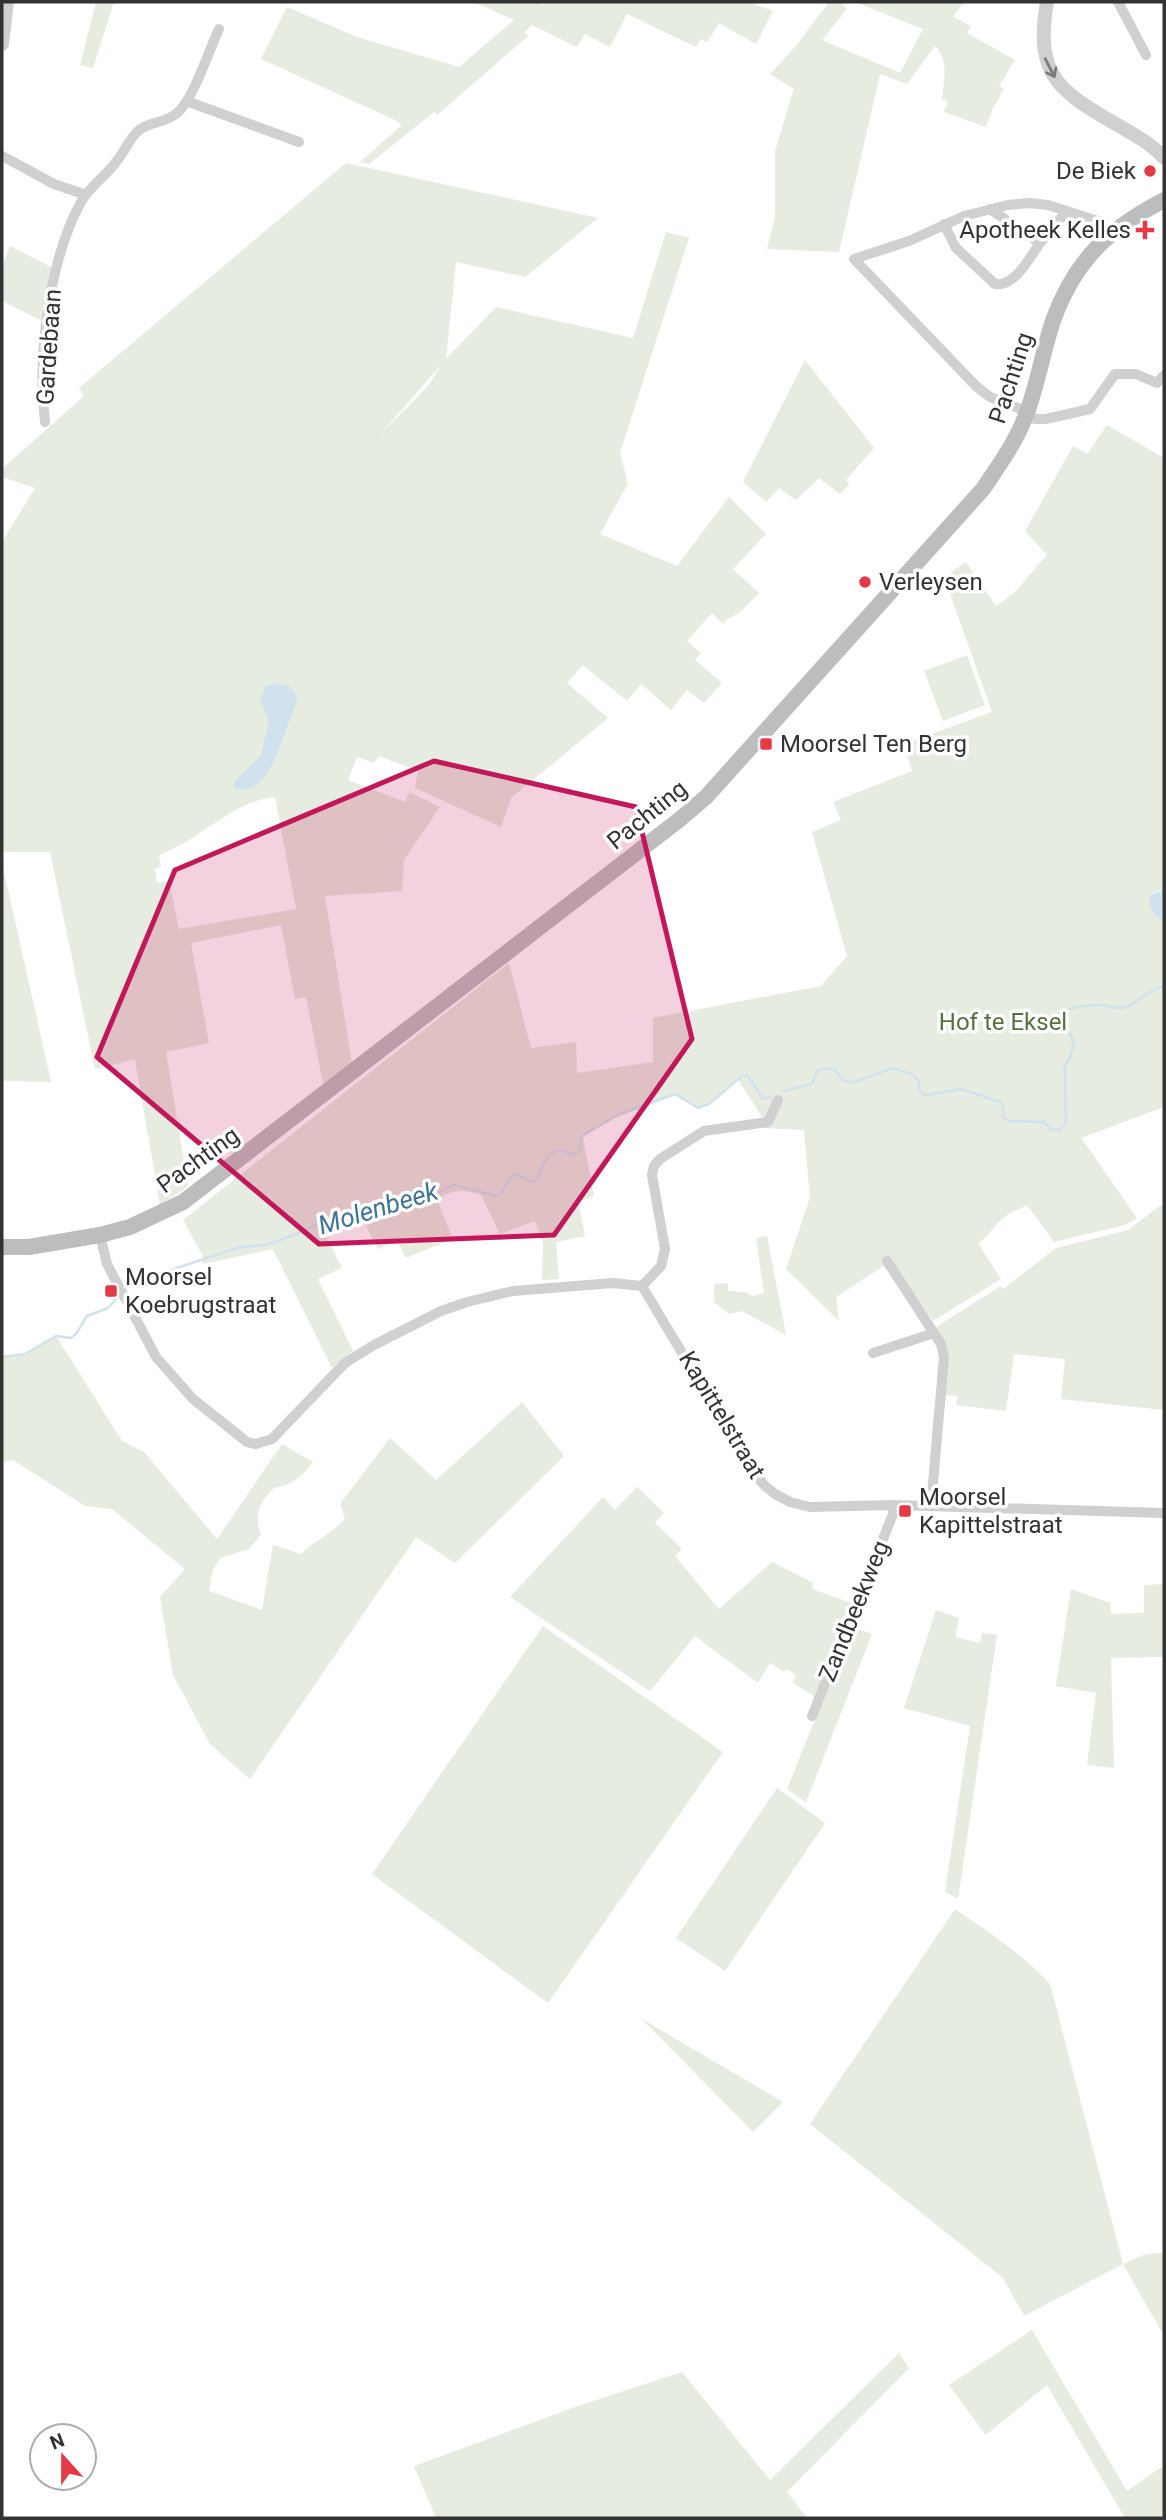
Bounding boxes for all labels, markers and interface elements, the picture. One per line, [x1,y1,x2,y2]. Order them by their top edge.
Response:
one-way arrow [1044,57,1058,78]
place label: De Biek [1056,157,1137,185]
marker: De Biek [1142,163,1158,179]
place label: Apotheek Kelles [959,216,1131,244]
marker: Apotheek Kelles [1137,222,1153,238]
street label: Gardebaan [31,288,67,406]
street label: Pachting [983,329,1039,427]
place label: Verleysen [879,568,983,596]
marker: Verleysen [857,574,873,590]
place label: Moorsel Ten Berg [780,730,967,758]
marker: Moorsel Ten Berg [758,736,774,752]
street label: Pachting [602,774,692,856]
park label: Hof te Eksel [939,1008,1067,1036]
street label: Pachting [152,1121,244,1199]
water label: Molenbeek [315,1175,443,1240]
place label: Moorsel Koebrugstraat [125,1263,276,1319]
marker: Moorsel Koebrugstraat [103,1283,119,1299]
street label: Kapittelstraat [673,1346,771,1484]
place label: Moorsel Kapittelstraat [919,1483,1063,1539]
marker: Moorsel Kapittelstraat [897,1503,913,1519]
street label: Zandbeekweg [813,1536,895,1686]
north arrow [28,2422,98,2492]
text: N [47,2428,67,2455]

